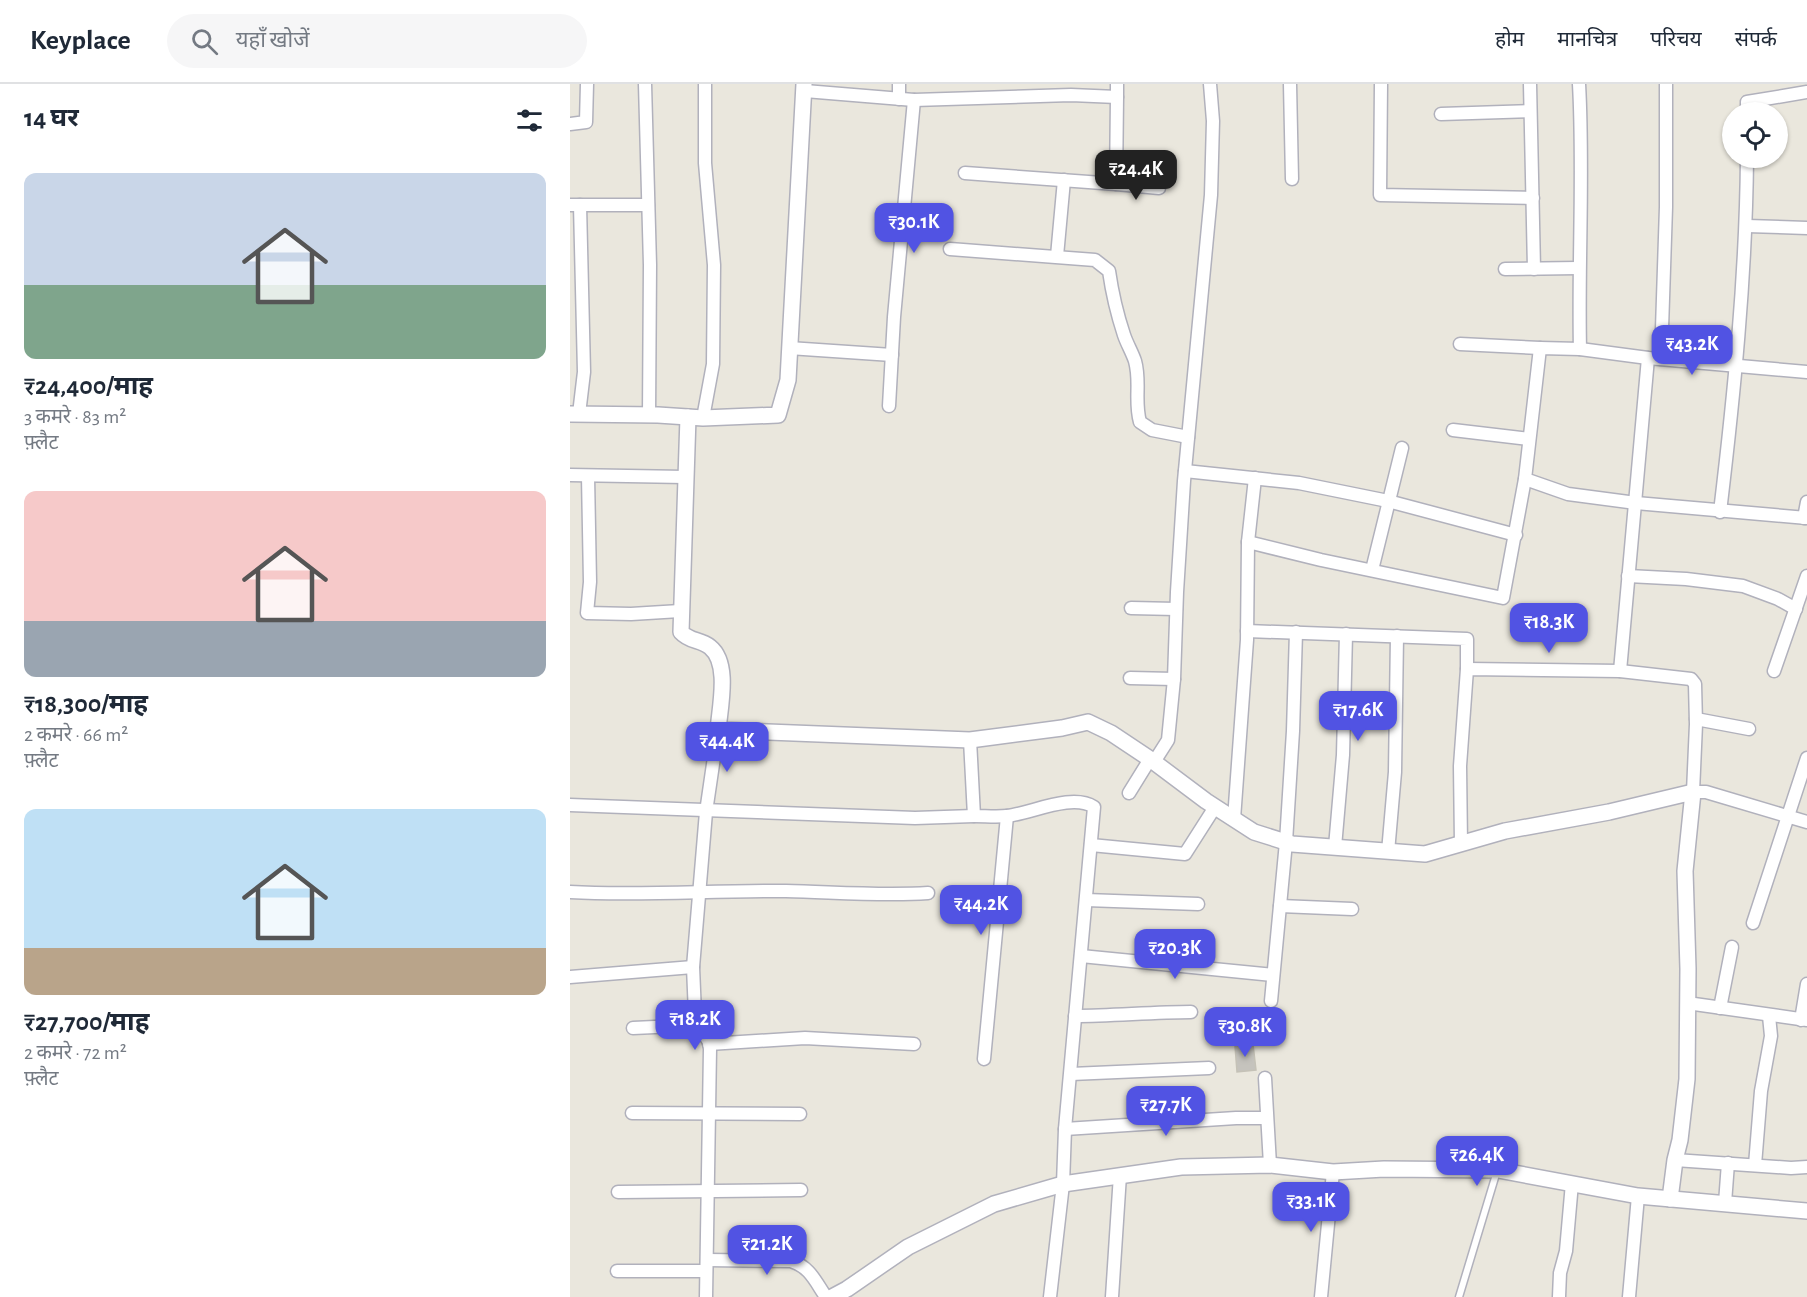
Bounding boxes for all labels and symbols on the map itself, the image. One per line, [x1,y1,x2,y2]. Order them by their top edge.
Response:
pin: ₹24.4K [1087,150,1185,201]
pin: ₹30.1K [865,203,963,254]
pin: ₹43.2K [1643,325,1741,376]
pin: ₹18.3K [1500,603,1598,654]
pin: ₹17.6K [1309,691,1407,742]
pin: ₹44.4K [678,722,776,773]
pin: ₹44.2K [932,885,1030,936]
pin: ₹20.3K [1126,929,1224,980]
pin: ₹18.2K [646,1000,744,1051]
pin: ₹30.8K [1196,1007,1294,1058]
pin: ₹27.7K [1117,1086,1215,1137]
pin: ₹26.4K [1428,1136,1526,1187]
pin: ₹33.1K [1262,1182,1360,1233]
pin: ₹21.2K [718,1225,816,1276]

